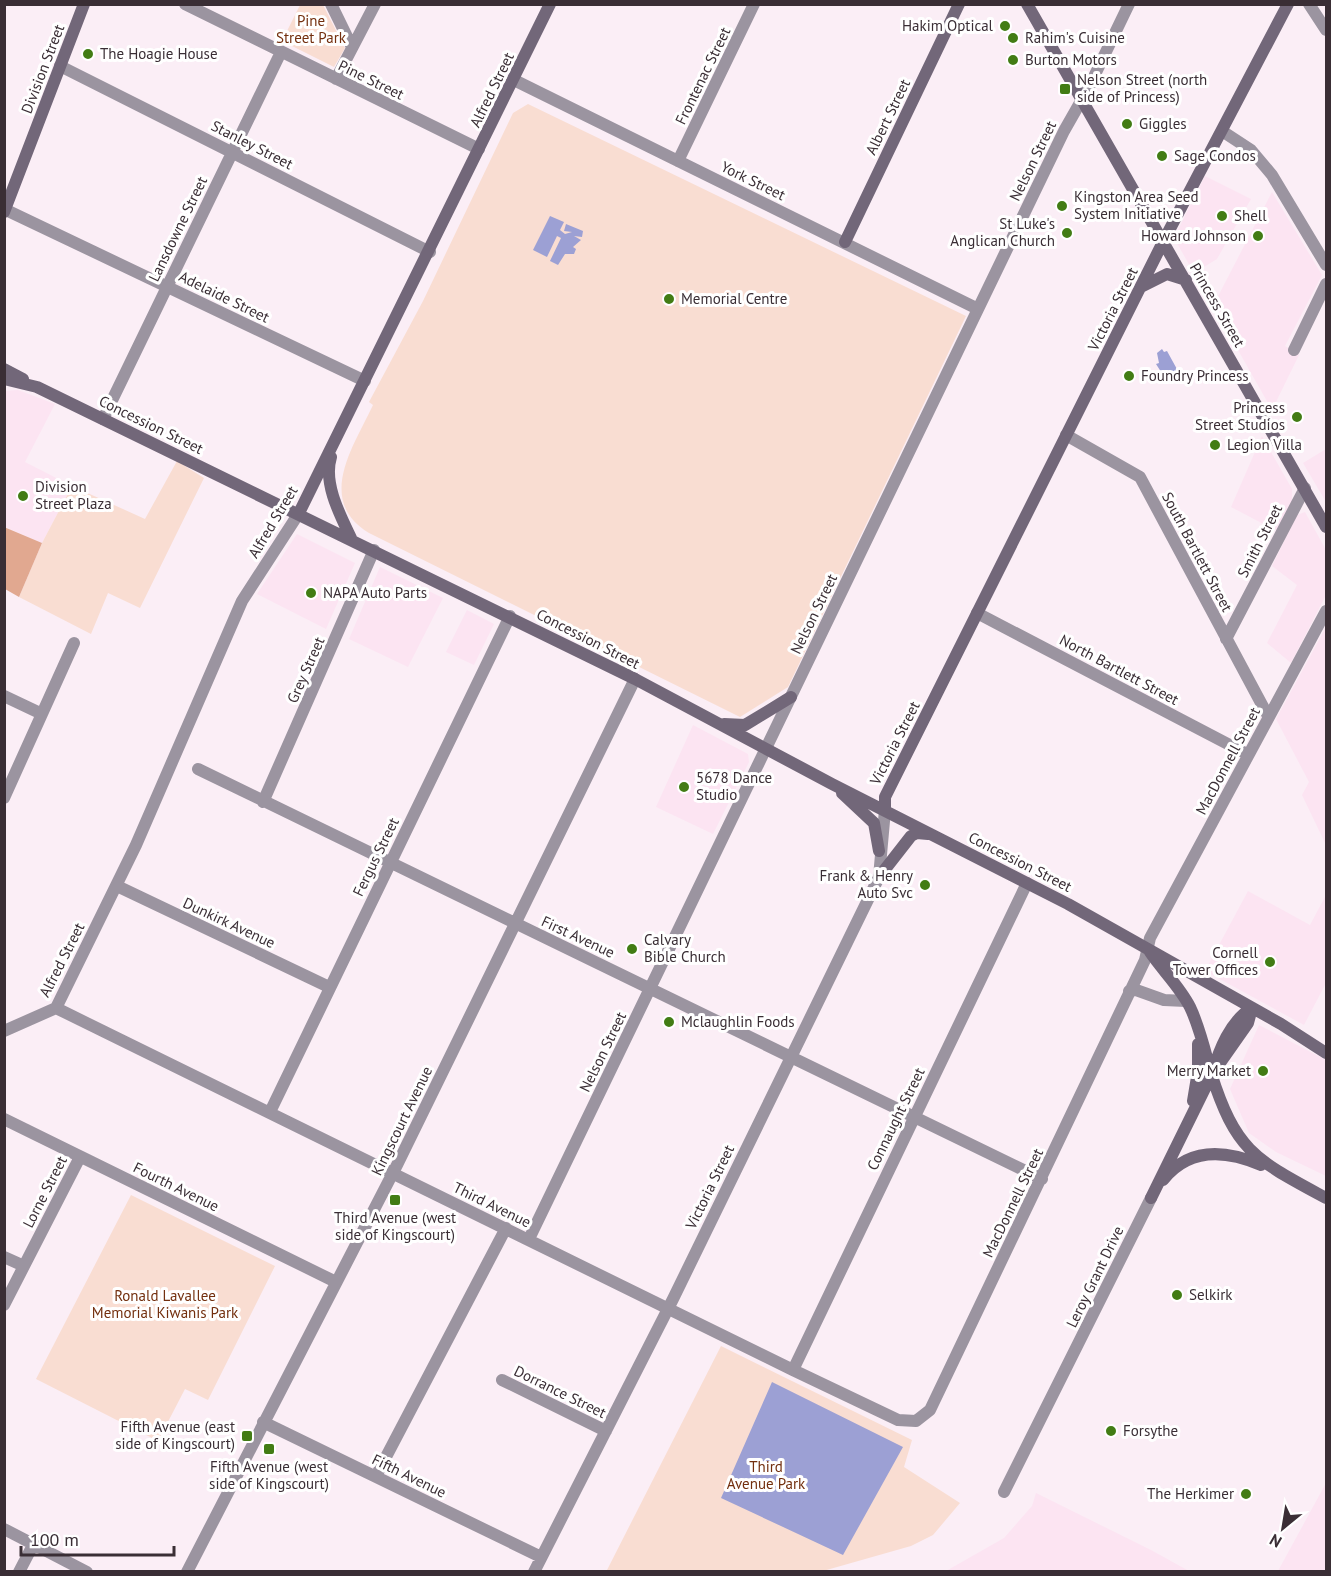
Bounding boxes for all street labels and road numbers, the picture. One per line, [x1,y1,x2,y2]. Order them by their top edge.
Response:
street label: Division Street [17,22,68,116]
street label: Frontenac Street [671,24,734,128]
street label: Alfred Street [465,49,518,130]
street label: Pine Street [335,56,407,104]
street label: Albert Street [861,76,914,158]
street label: Stanley Street [208,116,296,173]
street label: Nelson Street [1005,118,1060,204]
street label: York Street [718,157,789,204]
street label: Lansdowne Street [144,173,211,284]
street label: Princess Street [1186,259,1249,350]
street label: Victoria Street [1083,264,1142,355]
street label: Adelaide Street [176,266,273,327]
street label: Concession Street [96,391,206,458]
street label: Alfred Street [244,482,302,561]
street label: South Bartlett Street [1158,489,1237,615]
street label: Smith Street [1233,501,1286,581]
street label: Nelson Street [786,571,841,657]
street label: Concession Street [533,604,643,673]
street label: North Bartlett Street [1056,630,1182,709]
street label: Grey Street [283,634,329,706]
street label: Victoria Street [865,698,924,789]
street label: MacDonnell Street [1191,704,1264,818]
street label: Fergus Street [348,814,403,899]
street label: Concession Street [965,827,1075,896]
street label: Dunkirk Avenue [180,893,278,952]
street label: First Avenue [539,911,618,962]
street label: Alfred Street [35,919,88,1000]
street label: Nelson Street [575,1009,630,1095]
street label: Kingscourt Avenue [367,1063,436,1179]
street label: Connaught Street [863,1064,929,1173]
street label: Victoria Street [681,1142,738,1233]
street label: MacDonnell Street [978,1145,1047,1260]
street label: Lorne Street [18,1153,71,1231]
street label: Fourth Avenue [130,1158,222,1215]
street label: Third Avenue [450,1178,534,1232]
street label: Leroy Grant Drive [1062,1223,1127,1331]
street label: Dorrance Street [511,1361,609,1422]
street label: Fifth Avenue [369,1449,449,1502]

